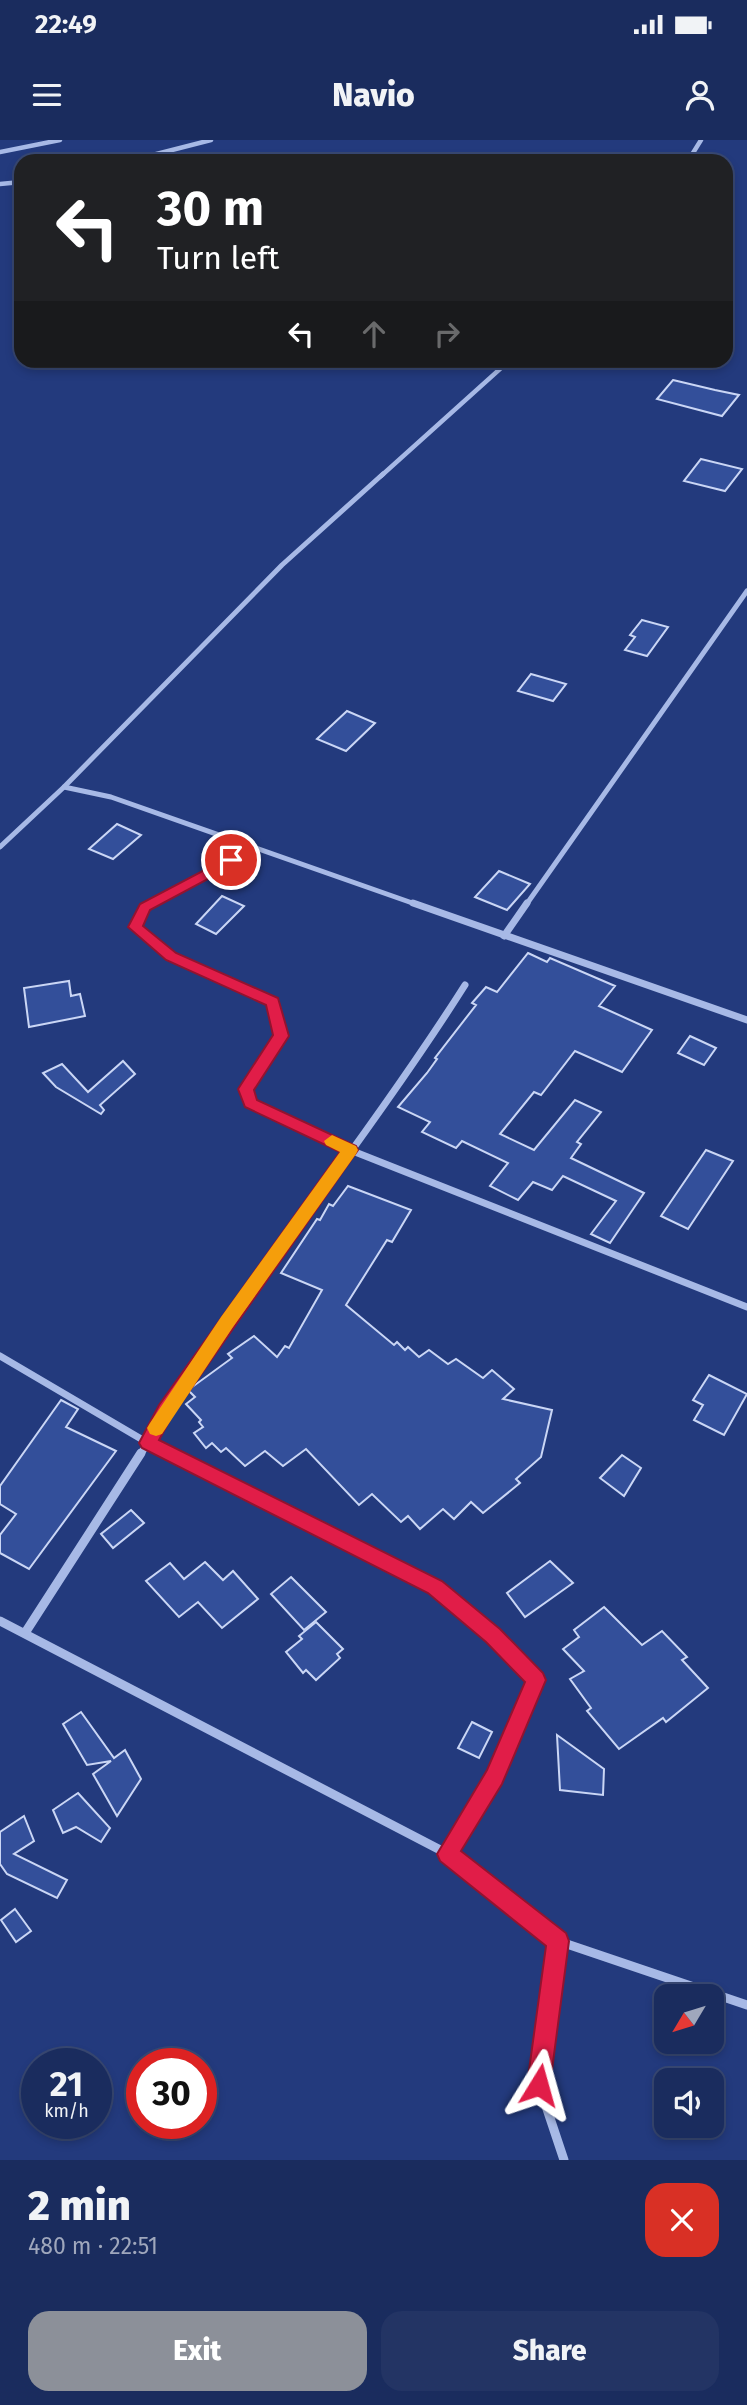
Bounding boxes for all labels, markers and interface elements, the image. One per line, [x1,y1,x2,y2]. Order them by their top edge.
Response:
text: 22:49 [35,9,97,40]
icon: menu [28,76,66,114]
text: Navio [332,76,415,114]
icon: person [681,76,719,114]
text: 30 m [157,179,264,238]
icon: left [42,182,133,273]
text: Turn left [157,239,279,277]
icon: left [282,315,320,353]
icon: ahead [355,315,393,353]
icon: right [428,315,466,353]
pin [201,830,261,890]
icon: arrive [212,841,250,879]
north arrow [654,1984,724,2054]
map controls [654,1984,724,2138]
speed limit sign: 30 [126,2048,217,2139]
position arrow [502,2048,576,2122]
text: 21 [50,2063,83,2105]
button: sound [654,2068,724,2138]
text: km/h [44,2100,89,2122]
text: 2 min [28,2181,131,2231]
button: close [645,2183,719,2257]
text: 480 m · 22:51 [28,2232,158,2260]
button: Exit [28,2311,367,2391]
button: Share [381,2311,719,2391]

